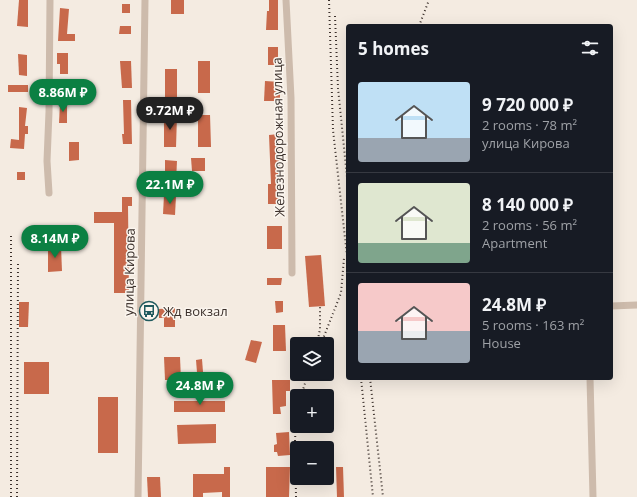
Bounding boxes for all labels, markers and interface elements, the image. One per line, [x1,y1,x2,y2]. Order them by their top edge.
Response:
text: 5 homes [358,37,429,60]
icon: filters [579,37,601,59]
street label: Железнодорожная улица [268,57,288,217]
pin: 8.86M ₽ [26,79,100,113]
text: 8.86M ₽ [38,83,88,101]
text: 9 720 000 ₽ [482,93,573,116]
pin: 9.72M ₽ [133,97,207,131]
icon: home [390,98,438,146]
text: 9.72M ₽ [145,101,195,119]
text: 2 rooms · 78 m² [482,116,577,134]
text: улица Кирова [482,134,570,152]
pin: 22.1M ₽ [133,171,207,205]
text: 22.1M ₽ [145,175,195,193]
text: 8 140 000 ₽ [482,193,573,216]
icon: home [390,199,438,247]
text: 2 rooms · 56 m² [482,216,577,234]
pin: 8.14M ₽ [18,225,92,259]
street label: улица Кирова [119,228,139,316]
text: 8.14M ₽ [30,229,80,247]
text: Apartment [482,234,547,252]
text: 24.8M ₽ [482,293,546,316]
icon: home [390,299,438,347]
bus stop icon: Жд вокзал [138,300,160,322]
place label: Жд вокзал [163,302,228,320]
text: 5 rooms · 163 m² [482,316,584,334]
text: House [482,334,521,352]
map controls [290,337,334,485]
button: layers [290,337,334,381]
pin: 24.8M ₽ [163,372,237,406]
text: 24.8M ₽ [175,376,225,394]
button: + [290,389,334,433]
button: − [290,441,334,485]

